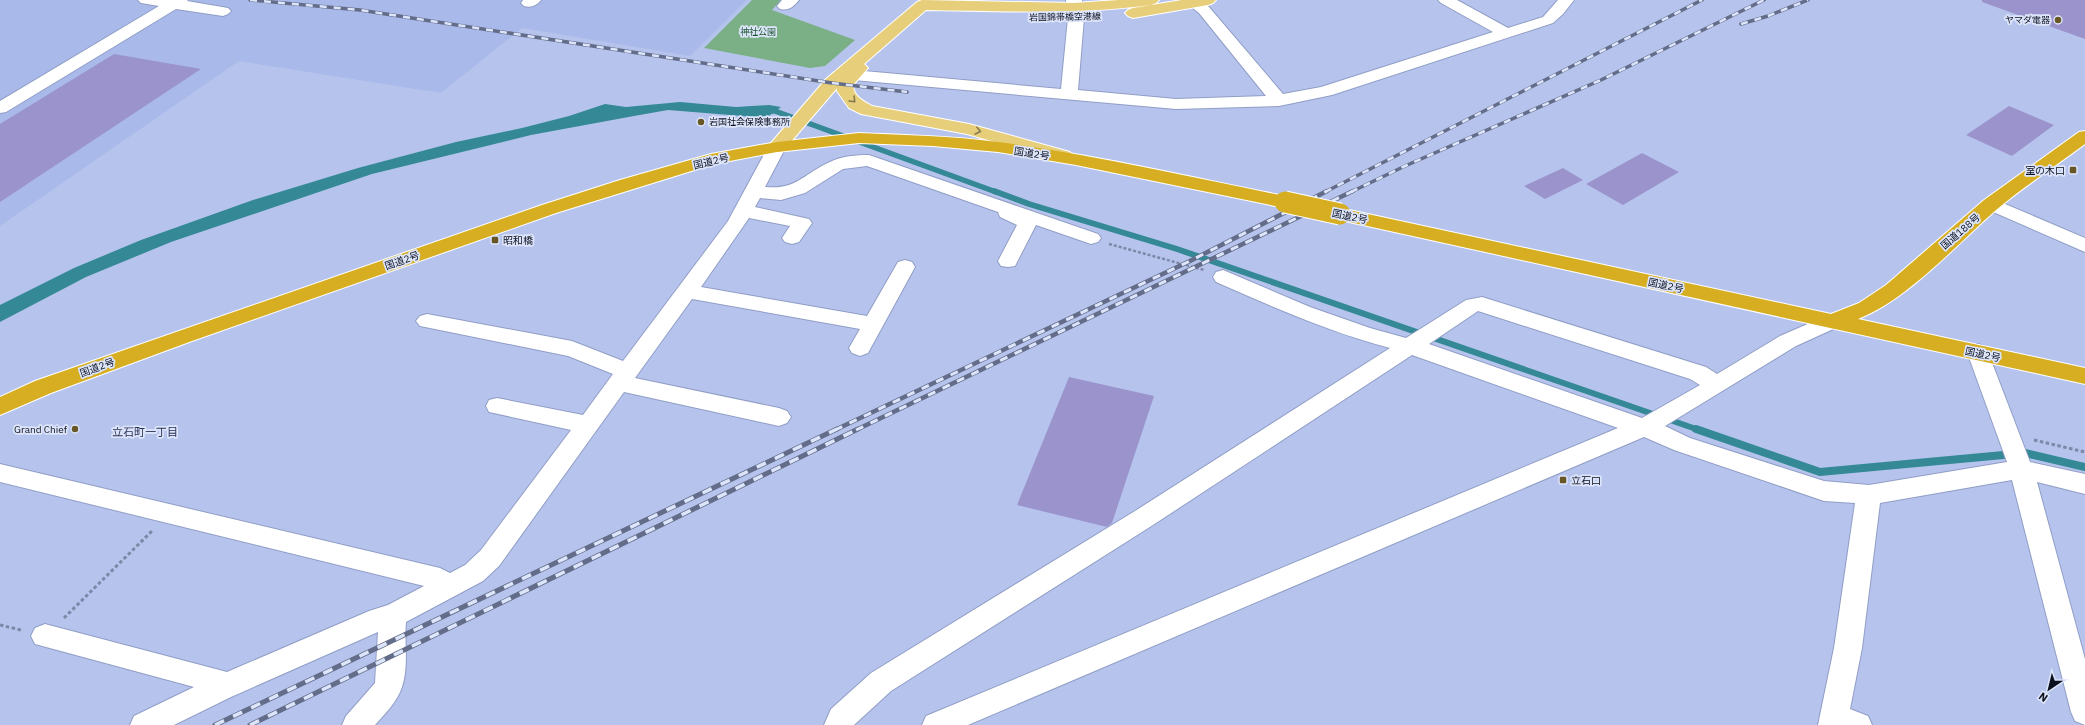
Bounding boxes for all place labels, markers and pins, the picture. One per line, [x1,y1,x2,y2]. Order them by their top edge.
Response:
place label: ヤマダ電器 [2005,14,2051,25]
marker: ヤマダ電器 [2053,15,2063,25]
place label: 岩国社会保険事務所 [709,116,790,127]
marker: 岩国社会保険事務所 [696,117,706,127]
place label: 室の木口 [2025,164,2065,177]
marker: 室の木口 [2068,165,2078,175]
place label: 昭和橋 [503,234,533,247]
marker: 昭和橋 [490,235,500,245]
place label: Grand Chief [14,423,68,436]
marker: Grand Chief [70,424,80,434]
place label: 立石口 [1571,474,1601,487]
marker: 立石口 [1558,475,1568,485]

